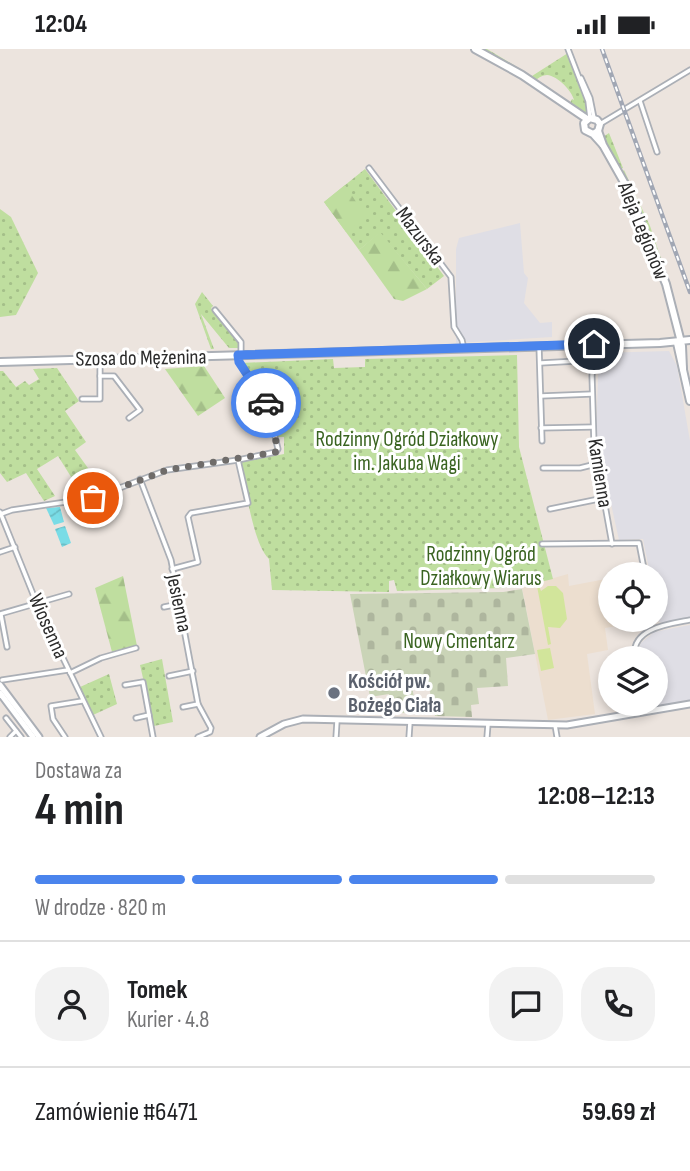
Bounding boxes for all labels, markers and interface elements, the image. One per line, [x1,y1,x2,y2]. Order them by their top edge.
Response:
text: 12:04 [35,9,87,40]
street label: Aleja Legionów [612,178,674,284]
street label: Mazurska [390,202,450,270]
pin [564,314,624,374]
icon: home [575,325,613,363]
street label: Szosa do Mężenina [75,344,207,372]
courier [231,368,301,438]
icon: car [247,384,285,422]
park label: Rodzinny Ogród Działkowy im. Jakuba Wagi [316,427,498,476]
street label: Kamienna [582,437,618,509]
pin [63,468,123,528]
icon: bag [74,479,112,517]
park label: Rodzinny Ogród Działkowy Wiarus [420,542,542,591]
map controls [598,562,668,716]
button: locate [598,562,668,632]
street label: Jesienna [160,571,197,634]
street label: Wiosenna [23,590,73,662]
park label: Nowy Cmentarz [403,629,515,654]
button: layers [598,646,668,716]
place label: Kościół pw. Bożego Ciała [348,669,441,718]
marker: Kościół pw. Bożego Ciała [326,685,342,701]
text: Dostawa za [35,757,122,785]
text: 12:08–12:13 [538,781,655,812]
text: 4 min [35,783,124,838]
text: W drodze · 820 m [35,894,166,922]
button: person [35,967,109,1041]
button: chat [489,967,563,1041]
button: phone [581,967,655,1041]
text: Tomek [127,975,187,1006]
text: Kurier · 4.8 [127,1006,209,1034]
text: Zamówienie #6471 [35,1097,197,1128]
text: 59.69 zł [582,1097,655,1128]

